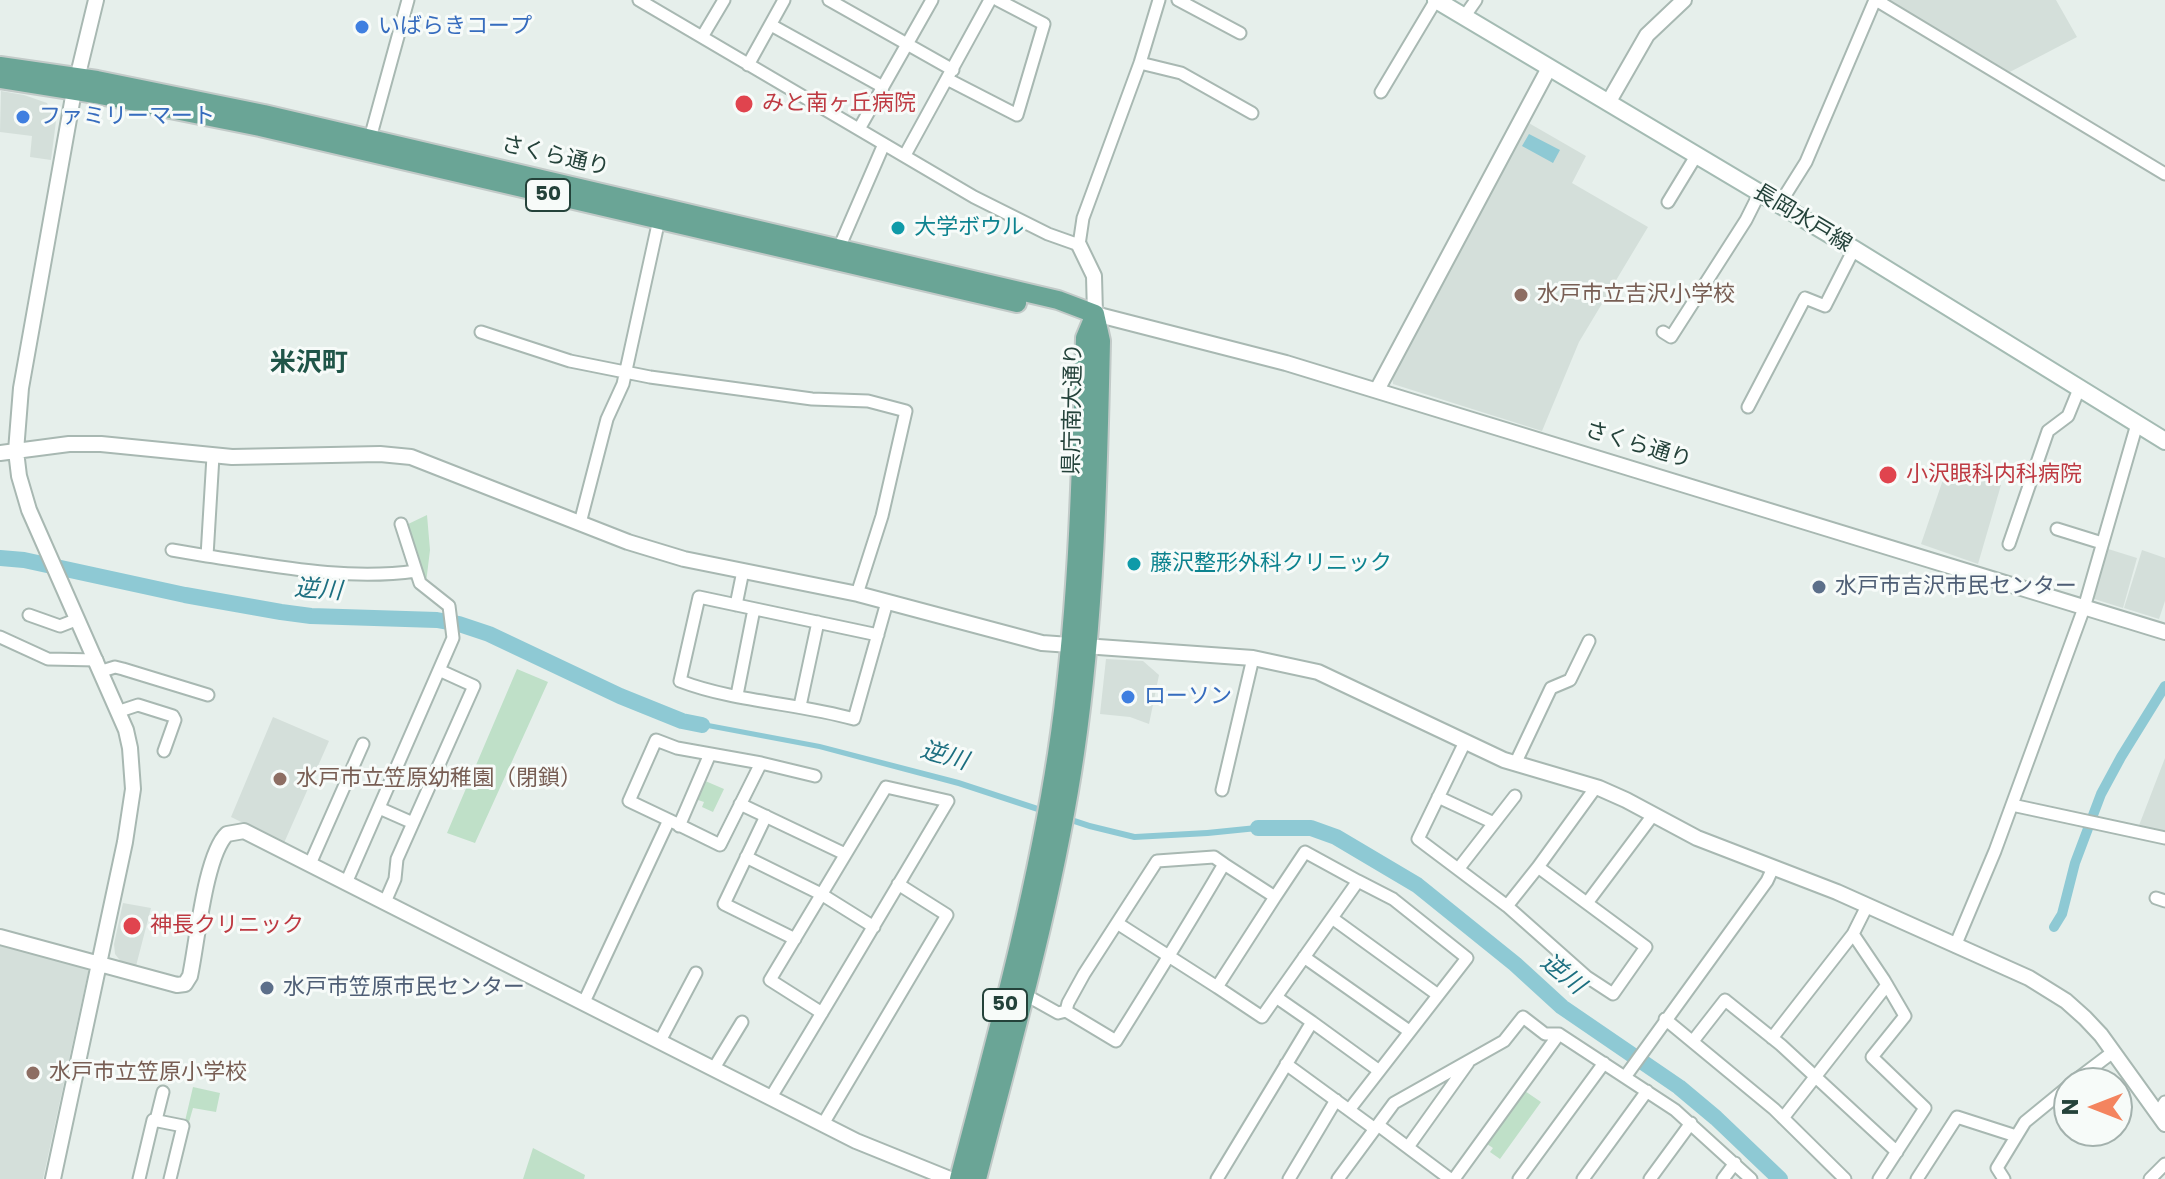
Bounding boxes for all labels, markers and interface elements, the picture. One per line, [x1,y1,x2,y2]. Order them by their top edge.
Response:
place label: いばらきコープ [378,14,532,40]
marker: いばらきコープ [353,18,371,36]
place label: みと南ヶ丘病院 [762,91,916,117]
marker: みと南ヶ丘病院 [733,93,755,115]
place label: ファミリーマート [39,104,215,130]
marker: ファミリーマート [14,108,32,126]
street label: さくら通り [498,132,612,182]
road number: 50 [526,179,570,211]
street label: 長岡水戸線 [1748,179,1856,259]
place label: 大学ボウル [914,215,1024,241]
marker: 大学ボウル [889,219,907,237]
place label: 水戸市立吉沢小学校 [1537,282,1735,308]
marker: 水戸市立吉沢小学校 [1512,286,1530,304]
street label: 県庁南大通り [1060,343,1088,475]
district label: 米沢町 [270,348,348,380]
street label: さくら通り [1582,417,1694,475]
place label: 小沢眼科内科病院 [1906,462,2082,488]
marker: 小沢眼科内科病院 [1877,464,1899,486]
place label: 藤沢整形外科クリニック [1150,551,1392,577]
marker: 藤沢整形外科クリニック [1125,555,1143,573]
place label: 水戸市吉沢市民センター [1835,574,2077,600]
water label: 逆川 [293,575,343,607]
marker: 水戸市吉沢市民センター [1810,578,1828,596]
place label: ローソン [1144,684,1232,710]
marker: ローソン [1119,688,1137,706]
water label: 逆川 [917,737,971,777]
place label: 水戸市立笠原幼稚園（閉鎖） [296,766,582,792]
marker: 水戸市立笠原幼稚園（閉鎖） [271,770,289,788]
place label: 神長クリニック [150,913,304,939]
marker: 神長クリニック [121,915,143,937]
water label: 逆川 [1534,949,1590,1001]
place label: 水戸市笠原市民センター [283,975,525,1001]
marker: 水戸市笠原市民センター [258,979,276,997]
road number: 50 [983,989,1027,1021]
place label: 水戸市立笠原小学校 [49,1060,247,1086]
marker: 水戸市立笠原小学校 [24,1064,42,1082]
north arrow [2053,1067,2133,1147]
text: N [2055,1099,2086,1115]

